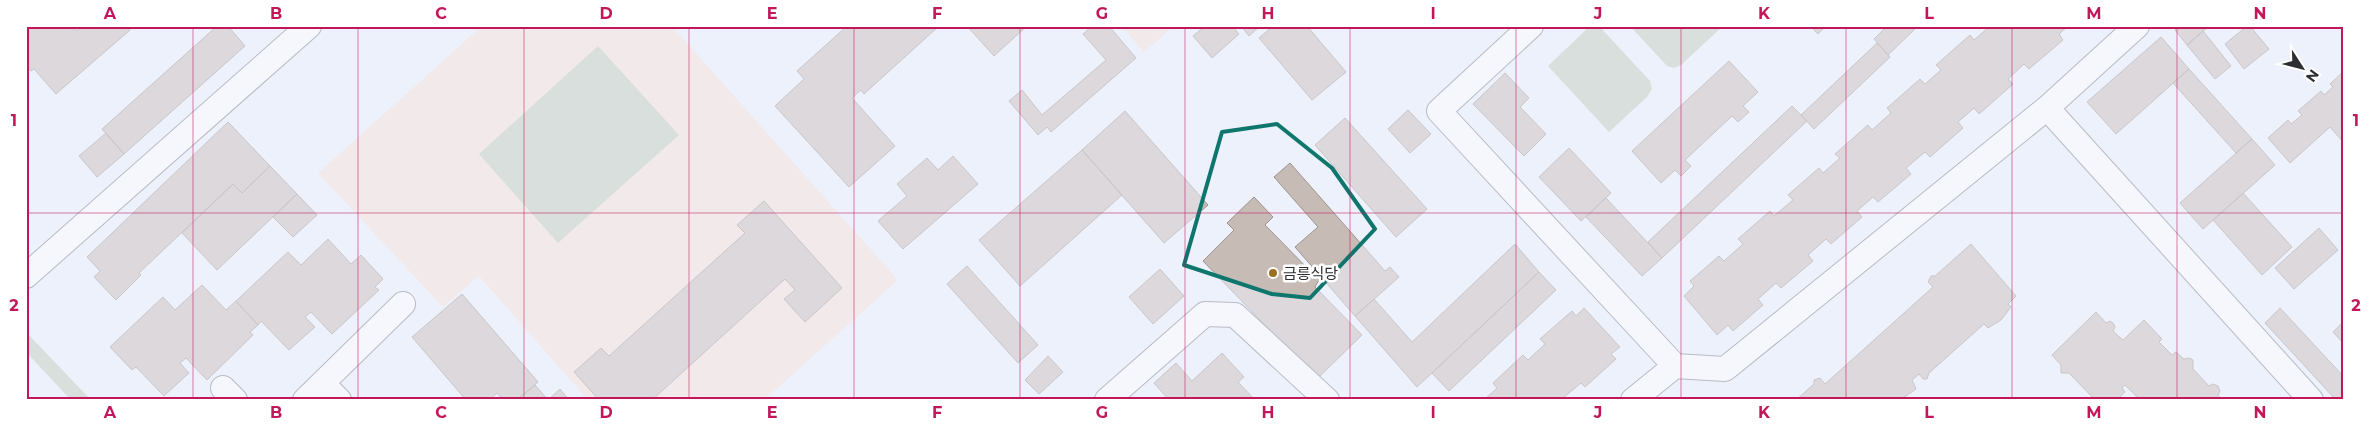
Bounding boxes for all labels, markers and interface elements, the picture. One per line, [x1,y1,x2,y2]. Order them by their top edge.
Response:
text: A [103,4,117,23]
text: B [270,4,282,23]
text: C [435,4,447,23]
text: D [599,4,613,23]
text: E [767,4,777,23]
text: F [932,4,942,23]
text: G [1096,4,1108,23]
text: H [1262,4,1274,23]
text: I [1430,4,1436,23]
text: J [1593,4,1602,23]
text: K [1758,4,1771,23]
text: L [1924,4,1934,23]
text: M [2086,4,2102,23]
text: N [2254,4,2266,23]
north arrow [2278,42,2328,92]
text: N [2302,66,2323,86]
text: 1 [11,111,17,130]
text: 1 [2353,111,2359,130]
place label: 금릉식당 [1283,264,1338,283]
marker: 금릉식당 [1267,267,1279,279]
text: 2 [9,296,19,315]
text: 2 [2351,296,2361,315]
text: A [103,403,117,422]
text: B [270,403,282,422]
text: C [435,403,447,422]
text: D [599,403,613,422]
text: E [767,403,777,422]
text: F [932,403,942,422]
text: G [1096,403,1108,422]
text: H [1262,403,1274,422]
text: I [1430,403,1436,422]
text: J [1593,403,1602,422]
text: K [1758,403,1771,422]
text: L [1924,403,1934,422]
text: M [2086,403,2102,422]
text: N [2254,403,2266,422]

